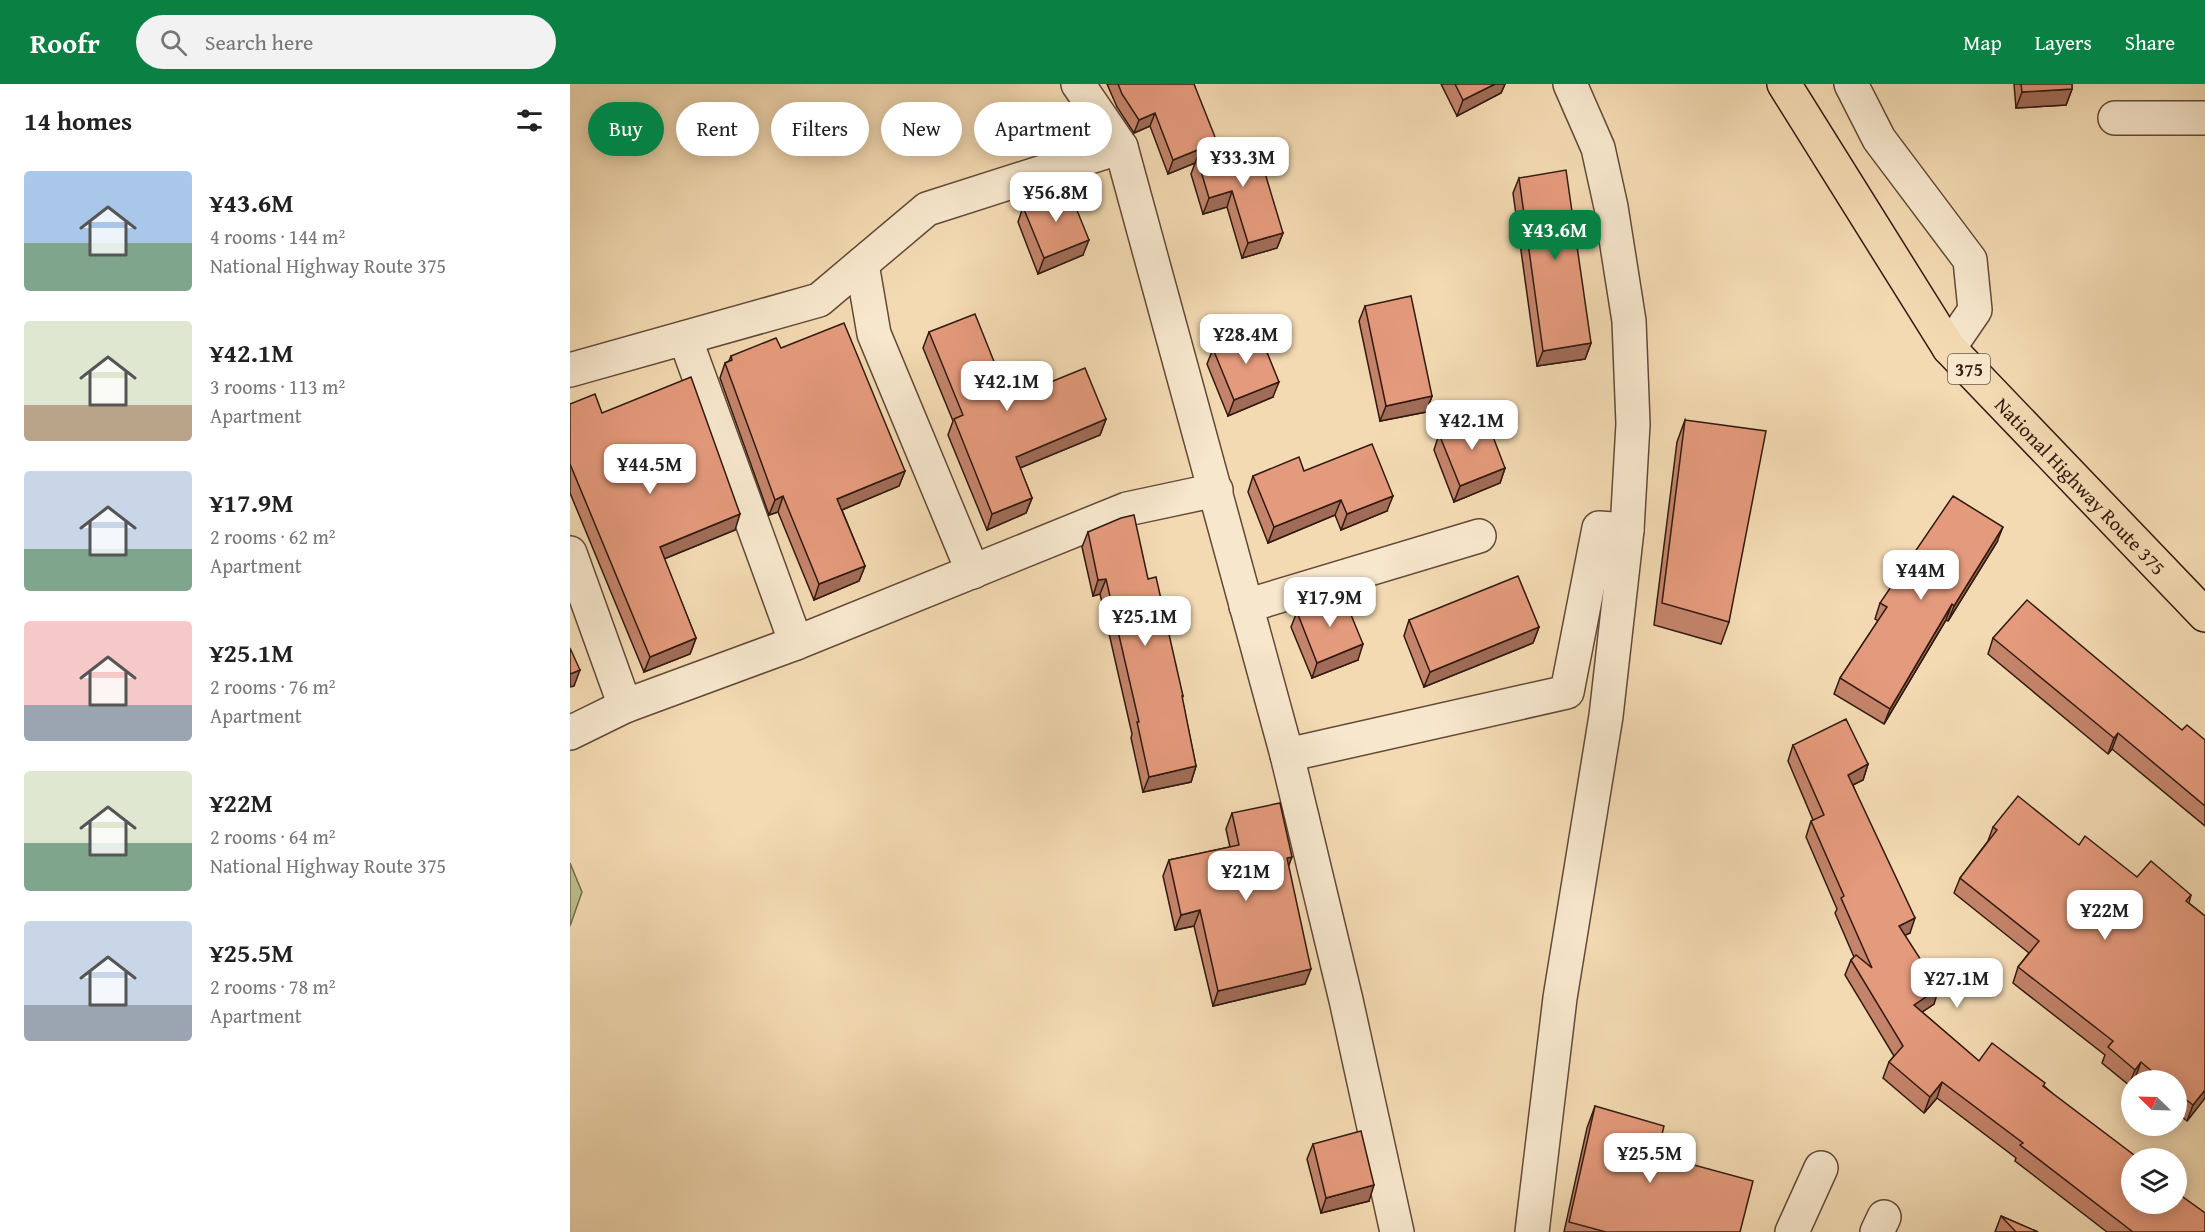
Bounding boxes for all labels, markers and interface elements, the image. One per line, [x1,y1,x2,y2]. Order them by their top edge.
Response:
search box [136,15,556,69]
text: Roofr [30,22,100,63]
icon: search [157,26,190,59]
text: Search here [205,26,313,58]
text: Map [1963,27,2002,58]
text: Layers [2035,27,2092,58]
text: Share [2125,27,2175,58]
text: 14 homes [24,101,132,140]
chip: Buy [588,102,664,156]
chip: Rent [676,102,759,156]
chip: Filters [771,102,869,156]
chip: New [881,102,962,156]
chip: Apartment [974,102,1112,156]
icon: filters [513,104,546,137]
pin: ¥33.3M [1194,137,1292,188]
text: ¥33.3M [1211,142,1275,171]
pin: ¥56.8M [1007,172,1105,223]
text: ¥56.8M [1024,177,1088,206]
text: ¥43.6M [210,183,294,222]
icon: home [72,195,144,267]
pin: ¥43.6M [1506,210,1604,261]
text: ¥43.6M [1523,215,1587,244]
text: 4 rooms · 144 m² [210,222,345,251]
text: National Highway Route 375 [210,251,446,280]
pin: ¥28.4M [1197,314,1295,365]
text: ¥28.4M [1214,319,1278,348]
text: ¥42.1M [210,333,294,372]
icon: home [72,345,144,417]
road number: 375 [1948,354,1990,384]
pin: ¥42.1M [958,361,1056,412]
text: ¥42.1M [975,366,1039,395]
text: 3 rooms · 113 m² [210,372,345,401]
street label: National Highway Route 375 [1989,390,2173,581]
pin: ¥42.1M [1423,400,1521,451]
text: Apartment [210,401,302,430]
text: ¥42.1M [1440,405,1504,434]
pin: ¥44.5M [601,444,699,495]
text: ¥44.5M [618,449,682,478]
text: ¥17.9M [210,483,294,522]
icon: home [72,495,144,567]
text: 2 rooms · 62 m² [210,522,336,551]
pin: ¥44M [1885,550,1957,601]
text: Apartment [210,551,302,580]
text: ¥44M [1897,555,1945,584]
pin: ¥17.9M [1281,577,1379,628]
text: ¥17.9M [1298,582,1362,611]
pin: ¥25.1M [1096,596,1194,647]
text: ¥25.1M [1113,601,1177,630]
text: ¥25.1M [210,633,294,672]
icon: home [72,645,144,717]
text: 2 rooms · 76 m² [210,672,336,701]
text: Apartment [210,701,302,730]
text: ¥22M [210,783,273,822]
icon: home [72,795,144,867]
text: 2 rooms · 64 m² [210,822,336,851]
text: National Highway Route 375 [210,851,446,880]
pin: ¥21M [1210,851,1282,902]
text: ¥21M [1222,856,1270,885]
pin: ¥22M [2069,890,2141,941]
text: ¥22M [2081,895,2129,924]
text: ¥25.5M [210,933,294,972]
icon: home [72,945,144,1017]
pin: ¥27.1M [1908,958,2006,1009]
text: ¥27.1M [1925,963,1989,992]
text: 2 rooms · 78 m² [210,972,336,1001]
text: Apartment [210,1001,302,1030]
north arrow [2121,1070,2187,1136]
map controls [2121,1070,2187,1214]
pin: ¥25.5M [1601,1133,1699,1184]
text: ¥25.5M [1618,1138,1682,1167]
button: layers [2121,1148,2187,1214]

